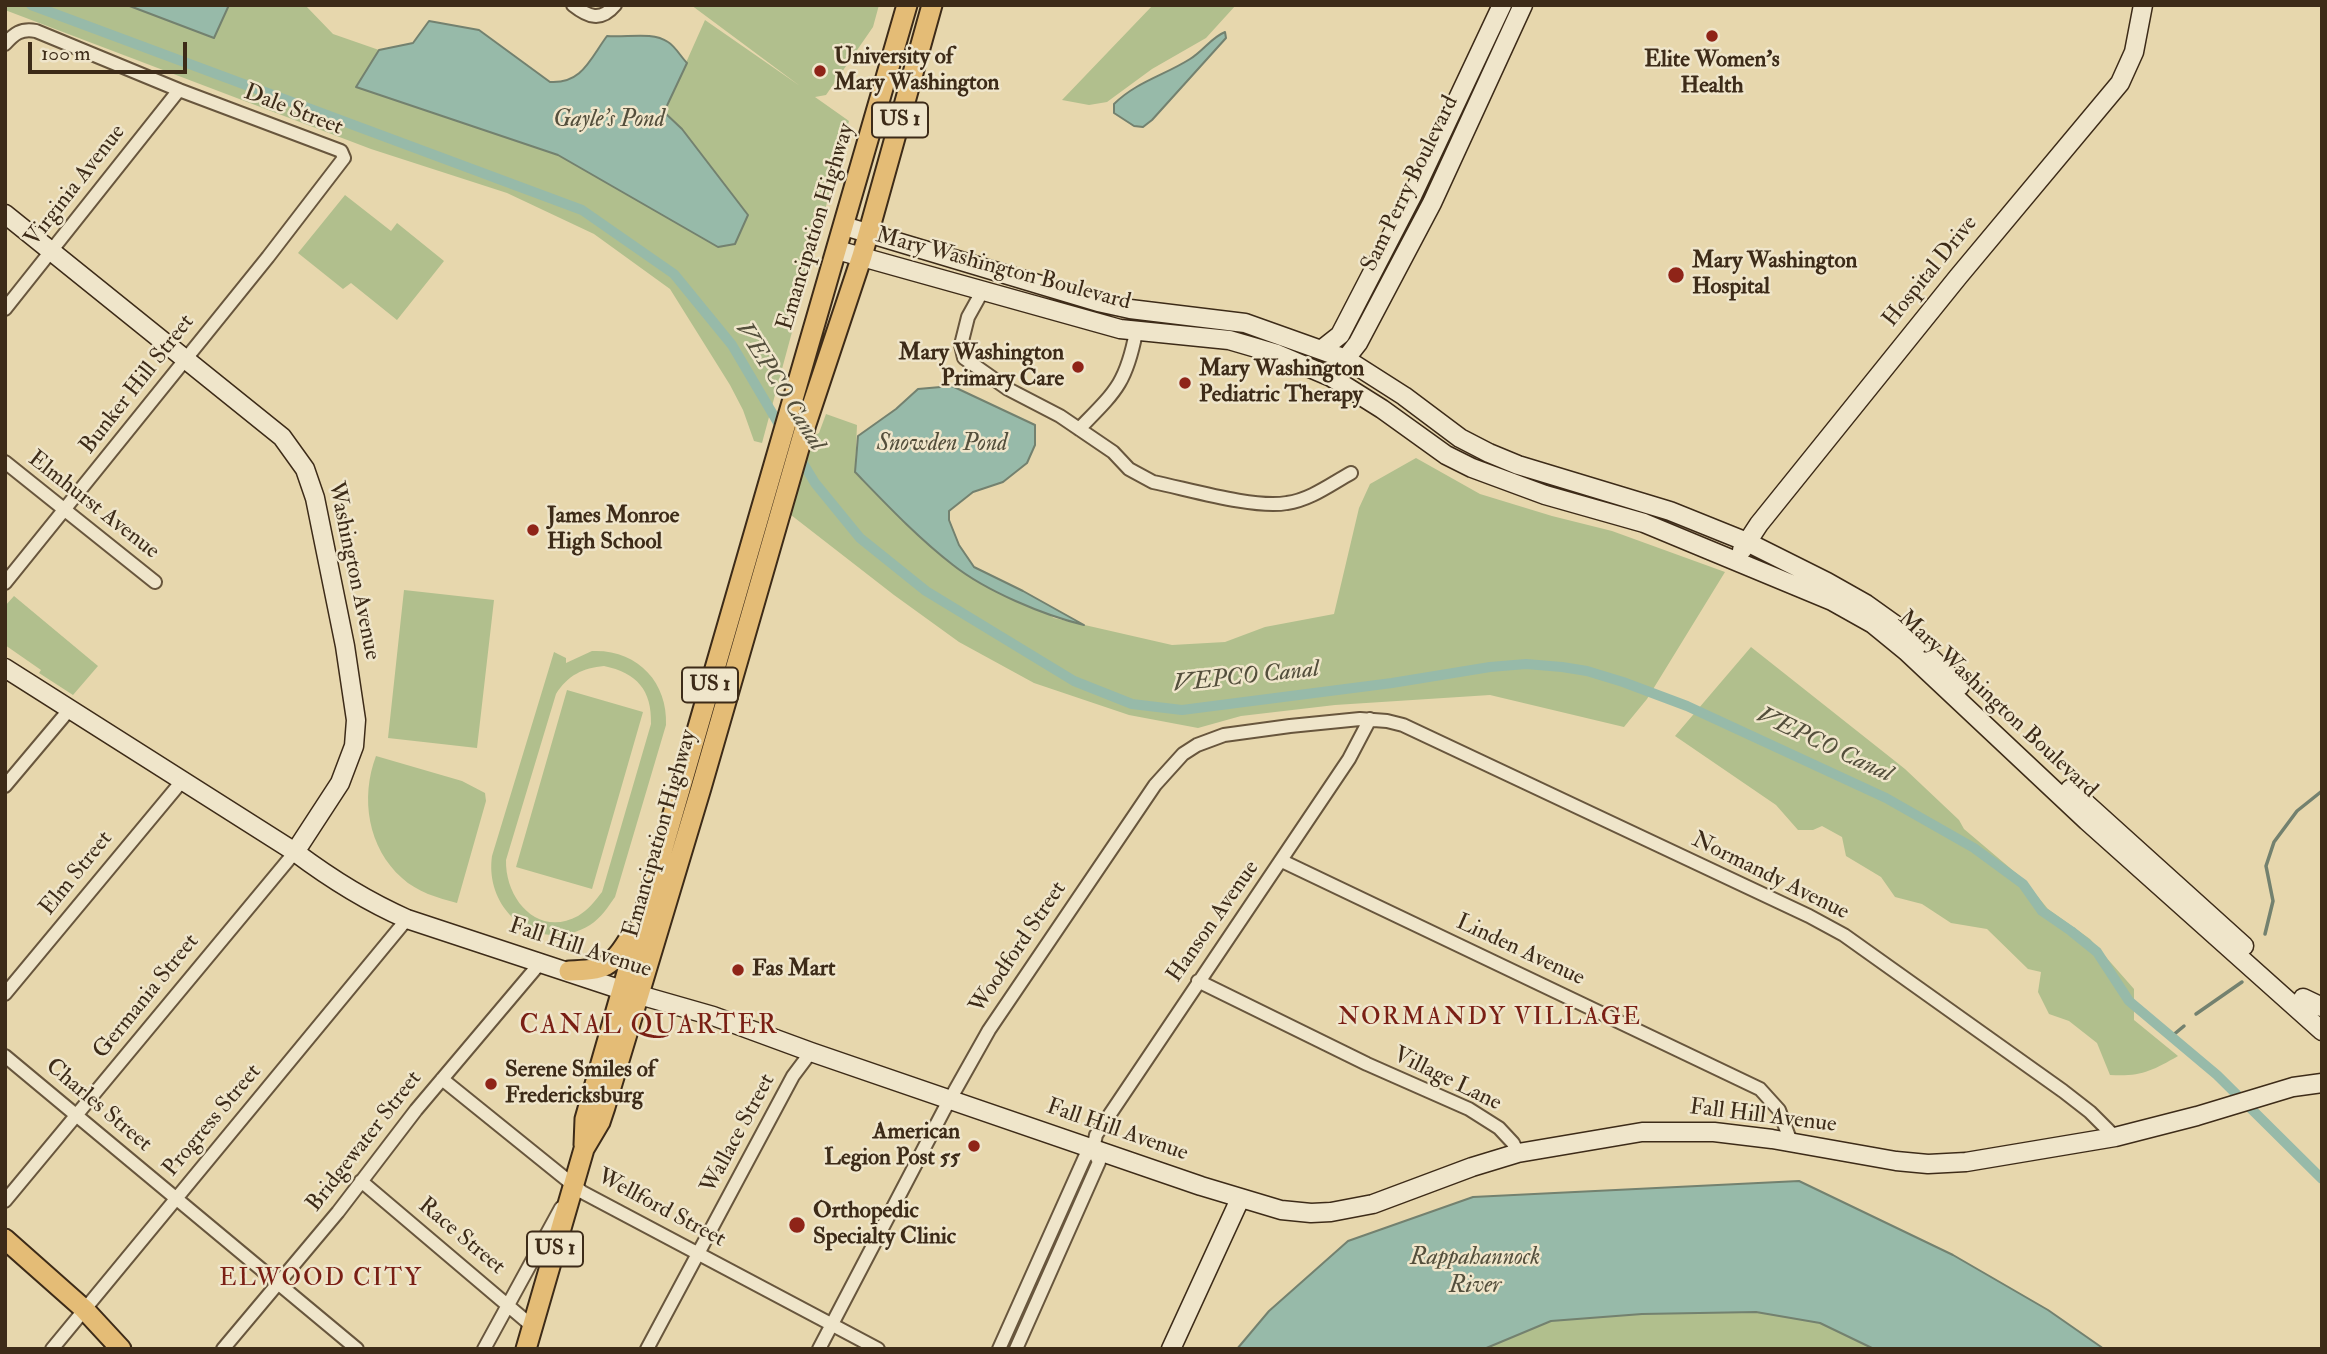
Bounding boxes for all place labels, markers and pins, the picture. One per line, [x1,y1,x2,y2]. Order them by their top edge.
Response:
marker: Elite Women's Health [1704,28,1720,44]
place label: University of Mary Washington [834,44,999,98]
place label: Elite Women's Health [1644,47,1780,101]
marker: University of Mary Washington [812,63,828,79]
place label: Mary Washington Hospital [1692,248,1857,302]
marker: Mary Washington Hospital [1666,265,1686,285]
place label: Mary Washington Primary Care [899,340,1064,394]
place label: Mary Washington Pediatric Therapy [1199,356,1364,410]
marker: Mary Washington Primary Care [1070,359,1086,375]
marker: Mary Washington Pediatric Therapy [1177,375,1193,391]
place label: James Monroe High School [547,503,679,557]
marker: James Monroe High School [525,522,541,538]
place label: Fas Mart [752,956,836,984]
marker: Fas Mart [730,962,746,978]
place label: Serene Smiles of Fredericksburg [505,1057,655,1111]
marker: Serene Smiles of Fredericksburg [483,1076,499,1092]
place label: American Legion Post 55 [824,1119,960,1173]
marker: American Legion Post 55 [966,1138,982,1154]
place label: Orthopedic Specialty Clinic [813,1198,956,1252]
marker: Orthopedic Specialty Clinic [787,1215,807,1235]

